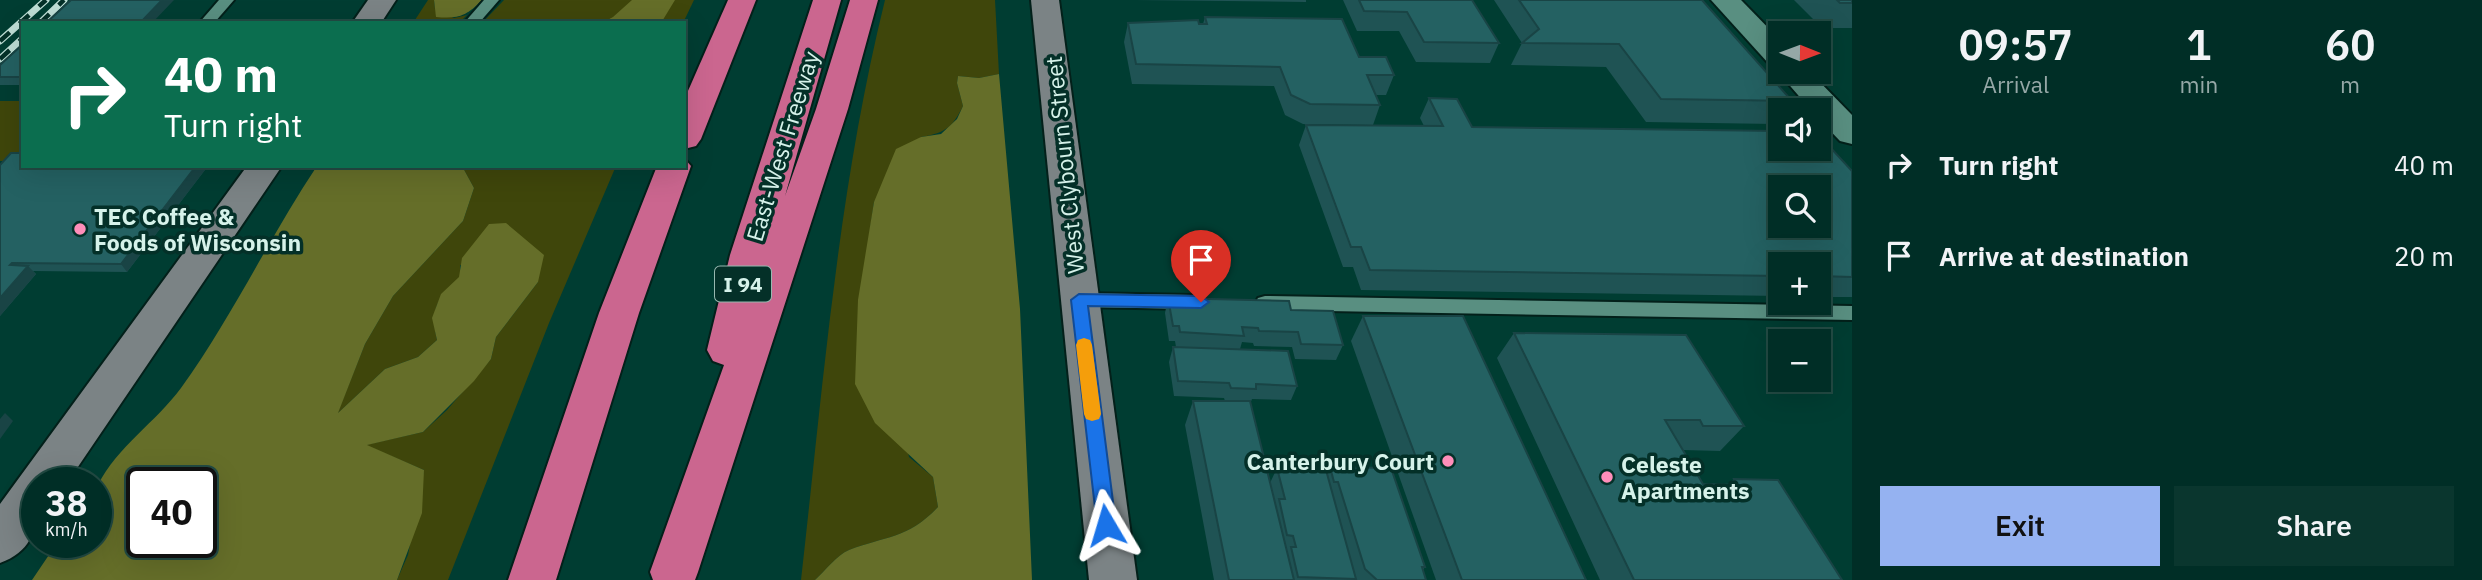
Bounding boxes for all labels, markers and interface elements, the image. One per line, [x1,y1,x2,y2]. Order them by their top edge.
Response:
text: 09:57 [1959,17,2073,72]
text: 1 [2186,17,2211,72]
text: 60 [2325,17,2375,72]
north arrow [1768,21,1830,84]
map controls [1768,21,1831,392]
text: 40 m [164,42,278,105]
street label: East-West Freeway [739,47,825,245]
icon: right [49,49,140,140]
street label: West Clybourn Street [1038,55,1090,275]
text: Arrival [1982,69,2049,99]
text: min [2179,69,2218,99]
text: m [2340,69,2360,99]
button: sound [1768,98,1831,161]
text: Turn right [164,104,302,146]
icon: right [1880,146,1918,184]
text: Turn right [1939,148,2058,182]
text: 40 m [2394,148,2454,182]
button: search [1768,175,1831,238]
place label: TEC Coffee & Foods of Wisconsin [94,201,301,257]
marker: TEC Coffee & Foods of Wisconsin [72,221,88,237]
pin [1171,230,1231,302]
icon: arrive [1880,237,1918,275]
text: Arrive at destination [1939,239,2189,273]
text: 20 m [2394,239,2454,273]
icon: arrive [1182,241,1220,279]
button: + [1768,252,1831,315]
road number: I 94 [715,266,771,302]
button: − [1768,329,1831,392]
place label: Canterbury Court [1247,446,1434,476]
place label: Celeste Apartments [1621,449,1750,505]
marker: Canterbury Court [1440,453,1456,469]
speed limit sign: 40 [126,467,217,558]
marker: Celeste Apartments [1599,469,1615,485]
text: 38 [45,480,88,526]
button: Exit [1880,486,2160,566]
button: Share [2174,486,2454,566]
position arrow [1069,488,1143,562]
text: km/h [45,518,88,541]

